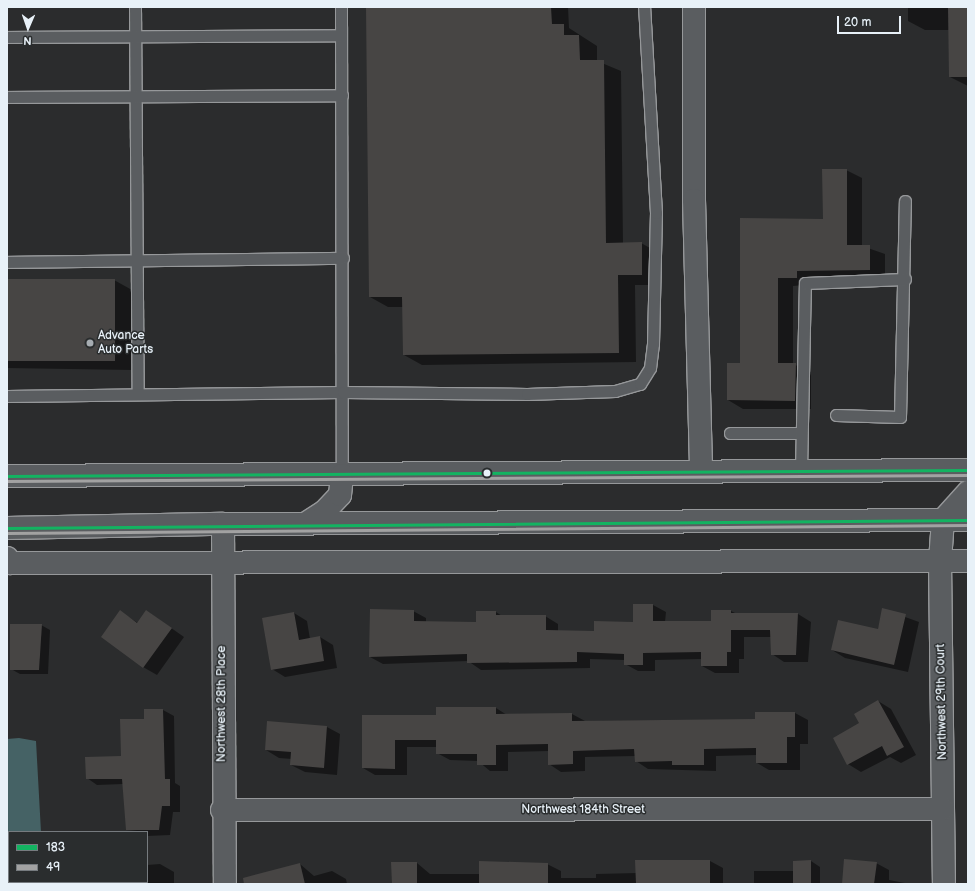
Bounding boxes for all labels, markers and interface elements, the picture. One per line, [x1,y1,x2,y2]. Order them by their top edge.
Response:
north arrow [8,8,48,48]
scale bar [839,8,903,34]
text: 20 m [844,15,871,30]
text: N [23,34,32,47]
place label: Advance Auto Parts [98,329,153,357]
marker: Advance Auto Parts [85,338,95,348]
unlabelled marker [482,468,492,478]
street label: Northwest 29th Court [934,644,950,760]
street label: Northwest 28th Place [215,646,229,762]
street label: Northwest 184th Street [521,803,645,817]
legend [8,831,148,883]
text: 183 [46,840,65,855]
text: 49 [46,860,60,875]

